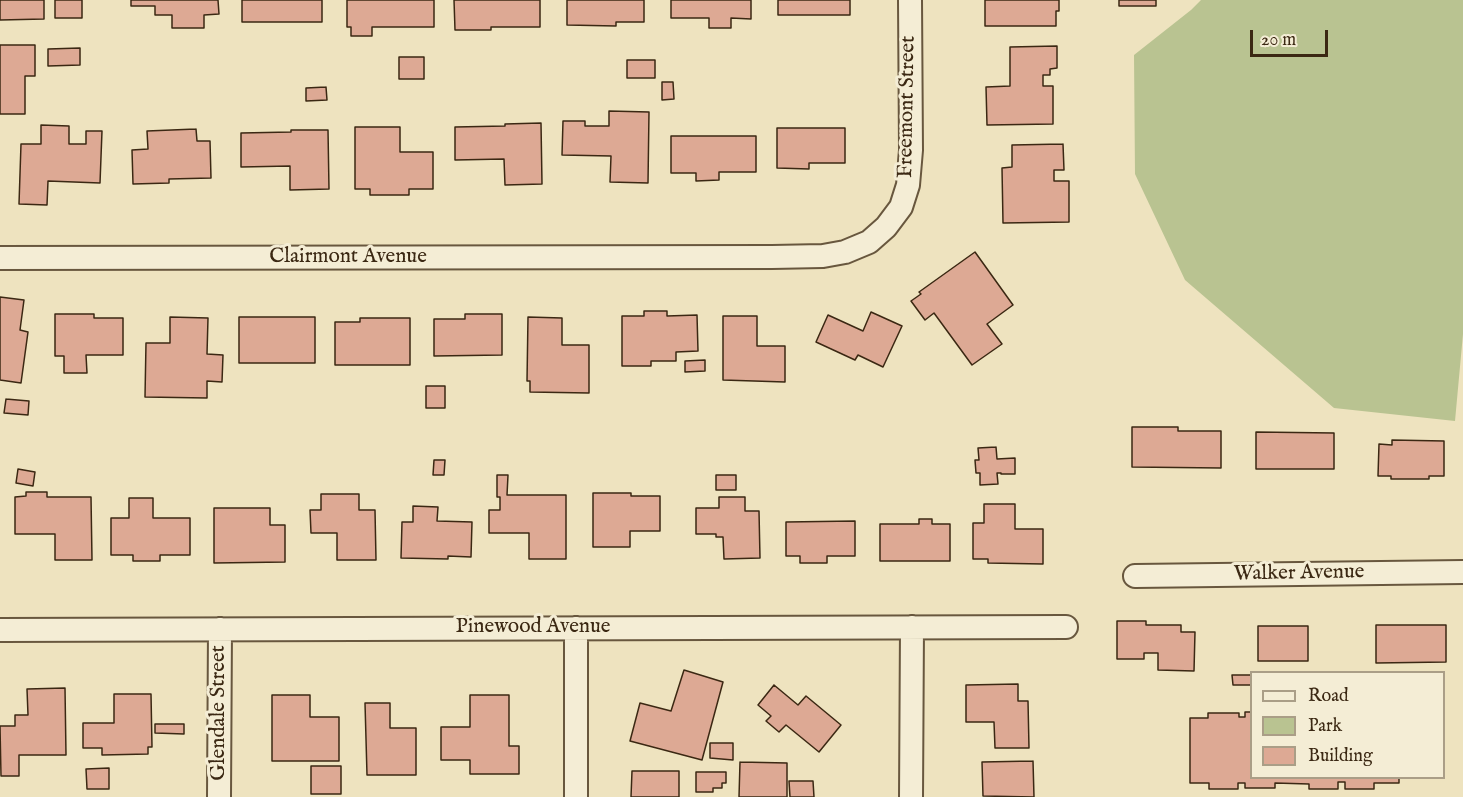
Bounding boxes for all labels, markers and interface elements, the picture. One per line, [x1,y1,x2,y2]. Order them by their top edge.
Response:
scale bar [1253,18,1331,56]
text: 20 m [1261,29,1296,52]
street label: Freemont Street [894,36,922,178]
street label: Clairmont Avenue [269,245,427,271]
street label: Walker Avenue [1233,560,1365,588]
street label: Pinewood Avenue [456,615,610,641]
street label: Glendale Street [207,645,233,781]
legend [1250,671,1445,779]
text: Road [1308,685,1349,708]
text: Park [1308,715,1342,738]
text: Building [1308,745,1373,768]

